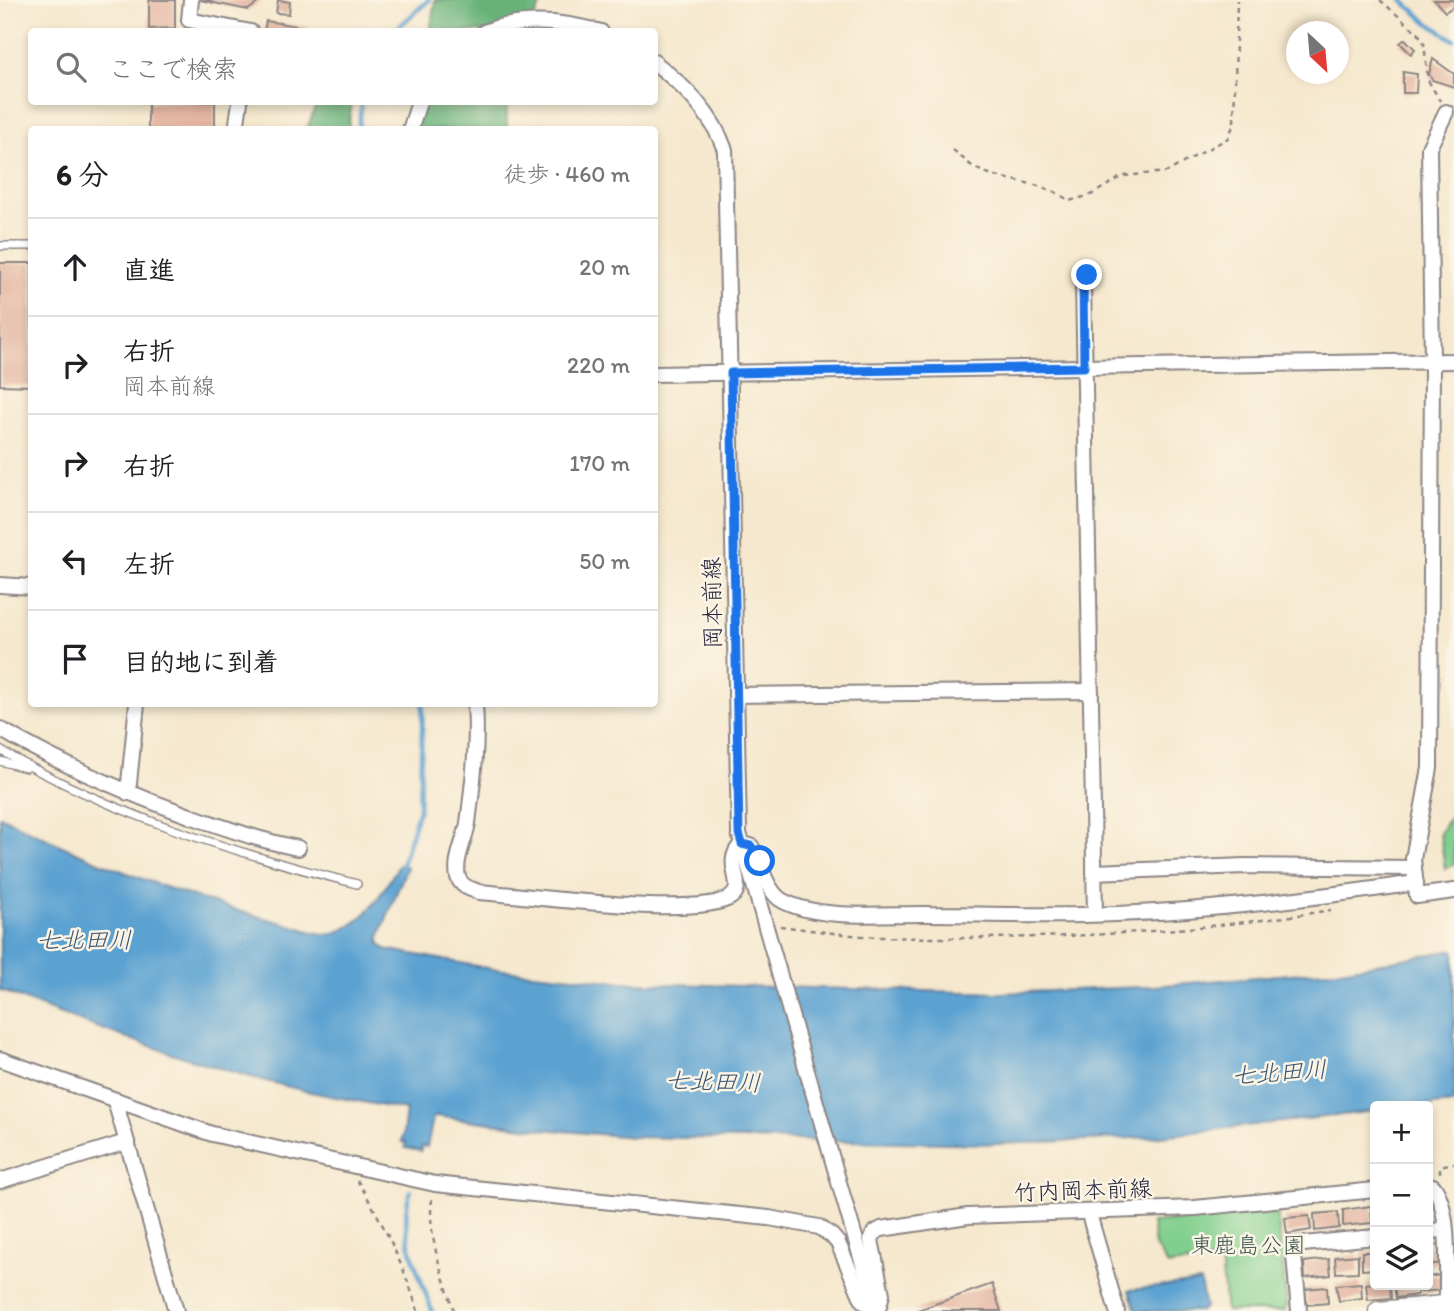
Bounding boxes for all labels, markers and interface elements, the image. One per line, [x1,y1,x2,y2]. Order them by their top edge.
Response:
north arrow [1286,21,1349,84]
search box [28,28,658,105]
icon: search [52,48,90,86]
text: ここで検索 [108,53,238,85]
text: 6 分 [56,156,109,193]
text: 徒歩 · 460 m [503,160,630,188]
icon: ahead [56,248,94,286]
text: 20 m [579,253,630,281]
text: 直進 [123,254,175,286]
route end [1071,259,1102,290]
text: 右折 [123,335,175,367]
icon: right [56,346,94,384]
text: 220 m [567,351,630,379]
text: 岡本前線 [123,372,215,400]
icon: right [56,444,94,482]
text: 170 m [569,449,630,477]
text: 右折 [123,450,175,482]
icon: left [56,542,94,580]
text: 50 m [579,547,630,575]
text: 左折 [123,548,175,580]
street label: 岡本前線 [697,557,727,649]
icon: arrive [56,640,94,678]
text: 目的地に到着 [123,646,279,678]
route start [744,845,775,876]
water label: 七北田川 [36,925,132,954]
water label: 七北田川 [1230,1054,1328,1090]
water label: 七北田川 [665,1065,761,1097]
map controls [1370,1101,1433,1290]
button: + [1370,1101,1433,1164]
button: − [1370,1164,1433,1227]
street label: 竹内岡本前線 [1014,1174,1152,1206]
button: layers [1370,1227,1433,1290]
park label: 東鹿島公園 [1191,1231,1306,1259]

